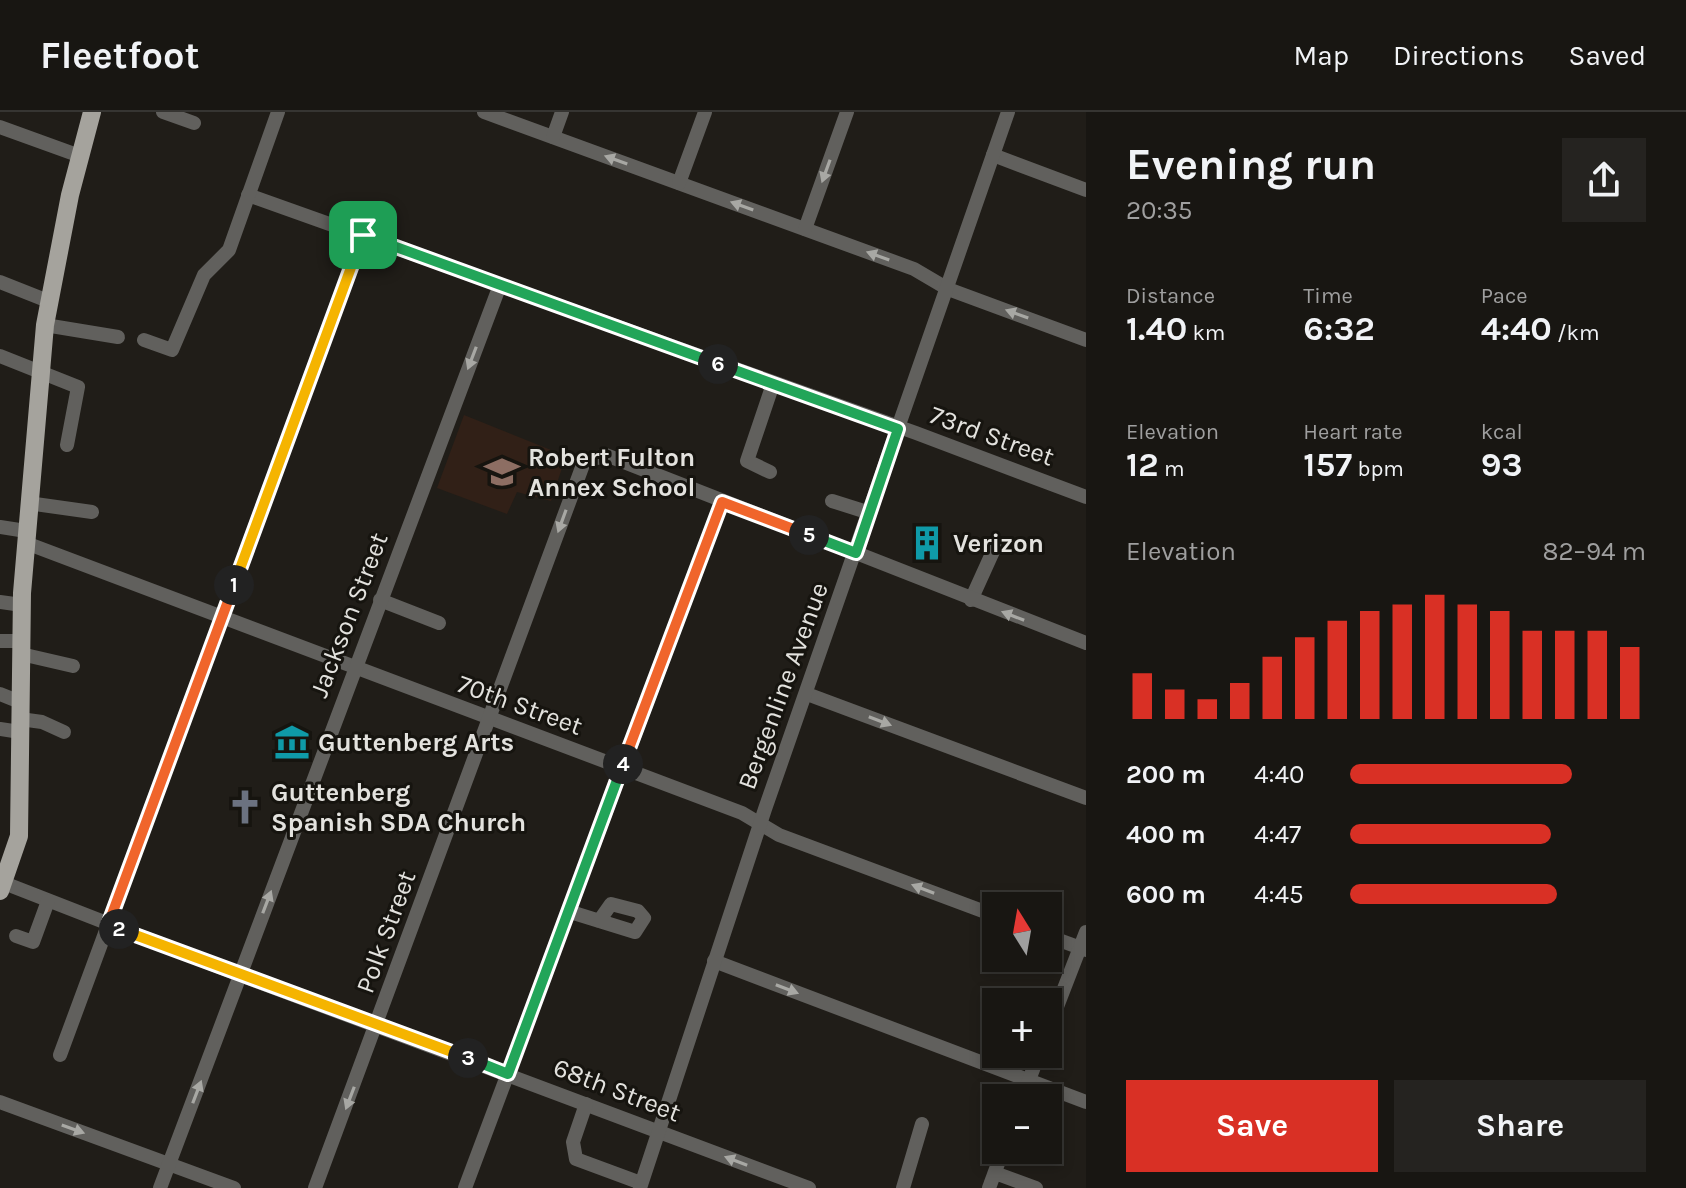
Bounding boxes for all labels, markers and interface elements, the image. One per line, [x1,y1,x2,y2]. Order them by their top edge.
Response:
text: Fleetfoot [40,33,200,78]
text: Map [1294,39,1349,72]
text: Directions [1393,39,1525,72]
text: Saved [1569,39,1646,72]
button: share [1562,138,1646,222]
text: Evening run [1126,139,1376,190]
one-way arrow [603,153,627,166]
one-way arrow [820,159,832,183]
text: 20:35 [1126,195,1193,226]
one-way arrow [730,199,754,212]
pin [329,201,397,269]
icon: arrive [341,213,385,257]
one-way arrow [866,249,890,262]
text: Distance [1126,283,1215,309]
text: Time [1303,283,1353,309]
text: Pace [1481,283,1528,309]
one-way arrow [1005,308,1029,320]
text: 1.40 [1126,309,1187,349]
text: 6:32 [1303,309,1375,349]
text: 4:40 [1481,309,1552,349]
text: km [1187,320,1225,346]
text: /km [1552,320,1600,346]
pin: 6 [698,344,738,384]
one-way arrow [465,346,478,370]
text: 6 [711,351,725,377]
street label: 73rd Street [926,399,1059,473]
text: Elevation [1126,419,1219,445]
text: Heart rate [1303,419,1403,445]
text: kcal [1481,419,1523,445]
place label: Robert Fulton Annex School [528,442,695,503]
text: 12 [1126,445,1159,485]
text: 157 [1303,445,1352,485]
text: 93 [1481,445,1523,485]
school or university icon: Robert Fulton Annex School [483,453,521,491]
text: m [1159,456,1185,482]
text: bpm [1352,456,1404,482]
one-way arrow [556,509,568,533]
pin: 5 [789,515,829,555]
text: 5 [803,522,815,548]
building icon: Verizon [908,524,946,562]
street label: Jackson Street [303,528,395,702]
place label: Verizon [953,528,1044,559]
text: Elevation [1126,536,1236,567]
text: 82–94 m [1543,536,1646,567]
pin: 1 [214,565,254,605]
text: 1 [230,572,238,598]
street label: Bergenline Avenue [731,578,835,794]
one-way arrow [1001,609,1025,622]
street label: 70th Street [453,668,587,742]
one-way arrow [868,715,892,728]
museum icon: Guttenberg Arts [273,723,311,761]
place label: Guttenberg Arts [318,727,514,758]
pin: 4 [603,744,643,784]
text: 4 [616,751,630,777]
text: 200 m [1126,759,1206,790]
text: 4:40 [1254,759,1304,790]
place label: Guttenberg Spanish SDA Church [271,777,526,838]
church icon: Guttenberg Spanish SDA Church [226,788,264,826]
text: 400 m [1126,819,1206,850]
text: 4:47 [1254,819,1301,850]
street label: Polk Street [350,866,423,997]
text: 600 m [1126,879,1206,910]
text: 4:45 [1254,879,1304,910]
one-way arrow [911,882,935,895]
one-way arrow [261,890,274,914]
north arrow [982,892,1062,972]
map controls [982,892,1062,1164]
pin: 2 [99,909,139,949]
text: 2 [112,916,126,942]
one-way arrow [775,983,799,996]
button: + [982,988,1062,1068]
pin: 3 [448,1038,488,1078]
text: 3 [461,1045,475,1071]
street label: 68th Street [549,1052,685,1129]
one-way arrow [191,1080,204,1104]
button: Save [1126,1080,1378,1172]
button: Share [1394,1080,1646,1172]
button: − [982,1084,1062,1164]
one-way arrow [343,1086,355,1110]
one-way arrow [61,1123,85,1136]
one-way arrow [724,1154,748,1167]

